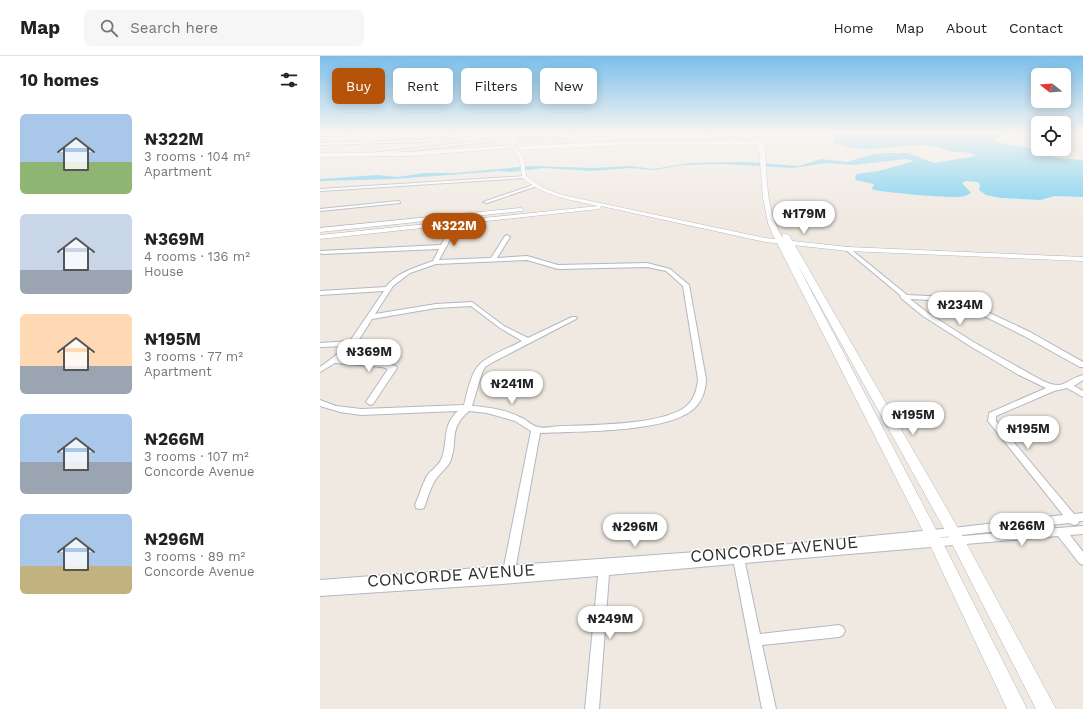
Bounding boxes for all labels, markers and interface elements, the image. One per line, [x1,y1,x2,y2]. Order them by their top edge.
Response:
search box [84,10,364,46]
text: Map [20,16,60,39]
icon: search [98,17,120,39]
text: Search here [130,19,218,37]
text: Home [833,20,873,36]
text: Map [895,20,924,36]
text: About [946,20,987,36]
text: Contact [1009,20,1063,36]
chip: Buy [332,68,385,104]
chip: Rent [393,68,453,104]
chip: Filters [461,68,532,104]
chip: New [540,68,597,104]
north arrow [1031,68,1071,108]
map controls [1031,68,1071,156]
icon: filters [278,69,300,91]
text: 10 homes [20,70,99,90]
button: locate [1031,116,1071,156]
text: ₦322M [144,129,204,149]
icon: home [52,130,100,178]
text: 3 rooms · 104 m² [144,149,250,164]
text: Apartment [144,164,212,179]
pin: ₦179M [776,201,832,235]
text: ₦179M [782,206,826,221]
pin: ₦322M [426,213,482,247]
text: ₦322M [431,218,477,233]
text: ₦369M [144,229,205,249]
icon: home [52,230,100,278]
text: 4 rooms · 136 m² [144,249,250,264]
text: House [144,264,184,279]
pin: ₦234M [932,292,988,326]
text: ₦234M [937,297,983,312]
text: ₦195M [144,329,201,349]
icon: home [52,330,100,378]
pin: ₦369M [341,339,397,373]
text: ₦369M [346,344,392,359]
text: 3 rooms · 77 m² [144,349,243,364]
text: Apartment [144,364,212,379]
pin: ₦241M [484,371,540,405]
text: ₦241M [490,376,534,391]
pin: ₦195M [885,402,941,436]
text: ₦195M [891,407,935,422]
pin: ₦195M [1000,416,1056,450]
text: ₦195M [1006,421,1050,436]
text: ₦266M [144,429,205,449]
icon: home [52,430,100,478]
text: 3 rooms · 107 m² [144,449,249,464]
text: Concorde Avenue [144,464,255,479]
pin: ₦266M [994,513,1050,547]
pin: ₦296M [607,514,663,548]
text: ₦266M [999,518,1045,533]
text: ₦296M [612,519,658,534]
text: ₦296M [144,529,205,549]
icon: home [52,530,100,578]
street label: CONCORDE AVENUE [689,532,859,566]
text: 3 rooms · 89 m² [144,549,245,564]
street label: CONCORDE AVENUE [366,559,536,591]
text: Concorde Avenue [144,564,255,579]
pin: ₦249M [582,606,638,640]
text: ₦249M [587,611,633,626]

